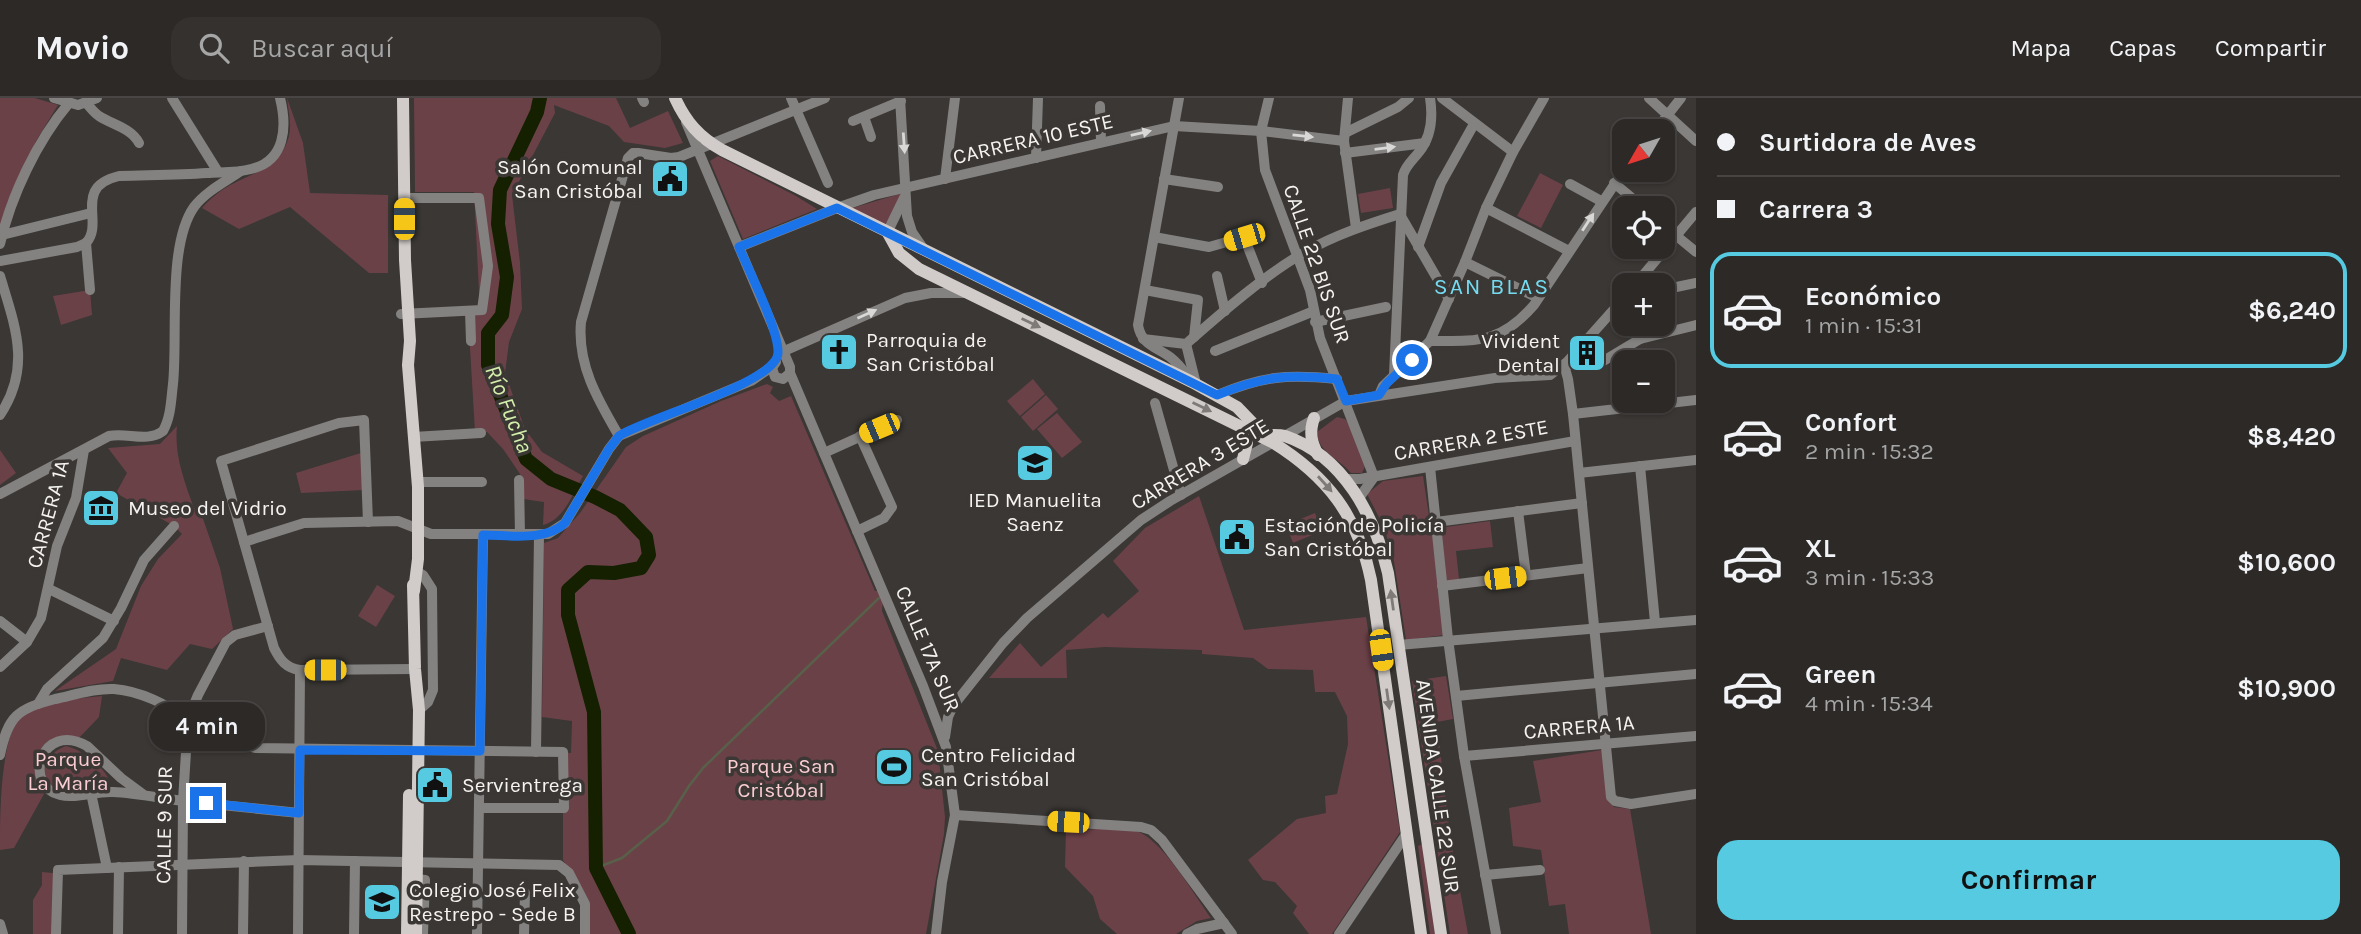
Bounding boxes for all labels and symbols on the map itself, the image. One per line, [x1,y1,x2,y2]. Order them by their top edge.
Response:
street label: CARRERA 10 ESTE [951,109,1115,169]
north arrow [1612,119,1675,182]
one-way arrow [1130,128,1152,139]
one-way arrow [1292,131,1314,142]
one-way arrow [899,132,910,154]
one-way arrow [1374,142,1396,153]
place label: Salón Comunal San Cristóbal [497,155,643,203]
public building icon: Salón Comunal San Cristóbal [649,158,691,200]
street label: CALLE 22 BIS SUR [1279,181,1355,347]
car [394,198,415,240]
one-way arrow [1581,212,1594,231]
car [1221,221,1268,253]
district label: SAN BLAS [1434,273,1550,300]
one-way arrow [857,309,878,320]
one-way arrow [1021,318,1041,329]
place label: Parroquia de San Cristóbal [866,328,995,376]
place label: Vivident Dental [1481,329,1560,377]
church icon: Parroquia de San Cristóbal [818,331,860,373]
building icon: Vivident Dental [1566,332,1608,374]
route start [1396,344,1428,376]
water label: Río Fucha [479,361,539,457]
one-way arrow [1192,401,1212,412]
car [856,410,903,446]
street label: CARRERA 3 ESTE [1127,413,1273,515]
street label: CARRERA 2 ESTE [1392,415,1550,465]
school or university icon: IED Manuelita Saenz [1014,442,1056,484]
street label: CARRERA 1A [22,457,74,571]
one-way arrow [1317,476,1332,493]
museum icon: Museo del Vidrio [80,487,122,529]
place label: IED Manuelita Saenz [968,488,1102,536]
place label: Museo del Vidrio [128,496,287,520]
place label: Estación de Policía San Cristóbal [1264,513,1445,561]
public building icon: Estación de Policía San Cristóbal [1216,516,1258,558]
car [1483,565,1528,591]
street label: CALLE 17A SUR [891,582,965,716]
one-way arrow [1386,589,1397,611]
car [1368,628,1395,672]
car [305,660,347,681]
street label: AVENIDA CALLE 22 SUR [1411,677,1465,895]
one-way arrow [1383,688,1394,710]
callout: 4 min [148,702,264,750]
street label: CARRERA 1A [1522,710,1636,744]
place label: Centro Felicidad San Cristóbal [921,743,1076,791]
sports icon: Centro Felicidad San Cristóbal [873,746,915,788]
park label: Parque La María [27,747,109,795]
park label: Parque San Cristóbal [727,754,835,802]
public building icon: Servientrega [414,764,456,806]
street label: CALLE 9 SUR [151,766,177,884]
place label: Servientrega [462,773,583,797]
route end [190,787,222,819]
car [1047,810,1090,834]
place label: Colegio José Felix Restrepo - Sede B [409,878,576,926]
school or university icon: Colegio José Felix Restrepo - Sede B [361,881,403,923]

